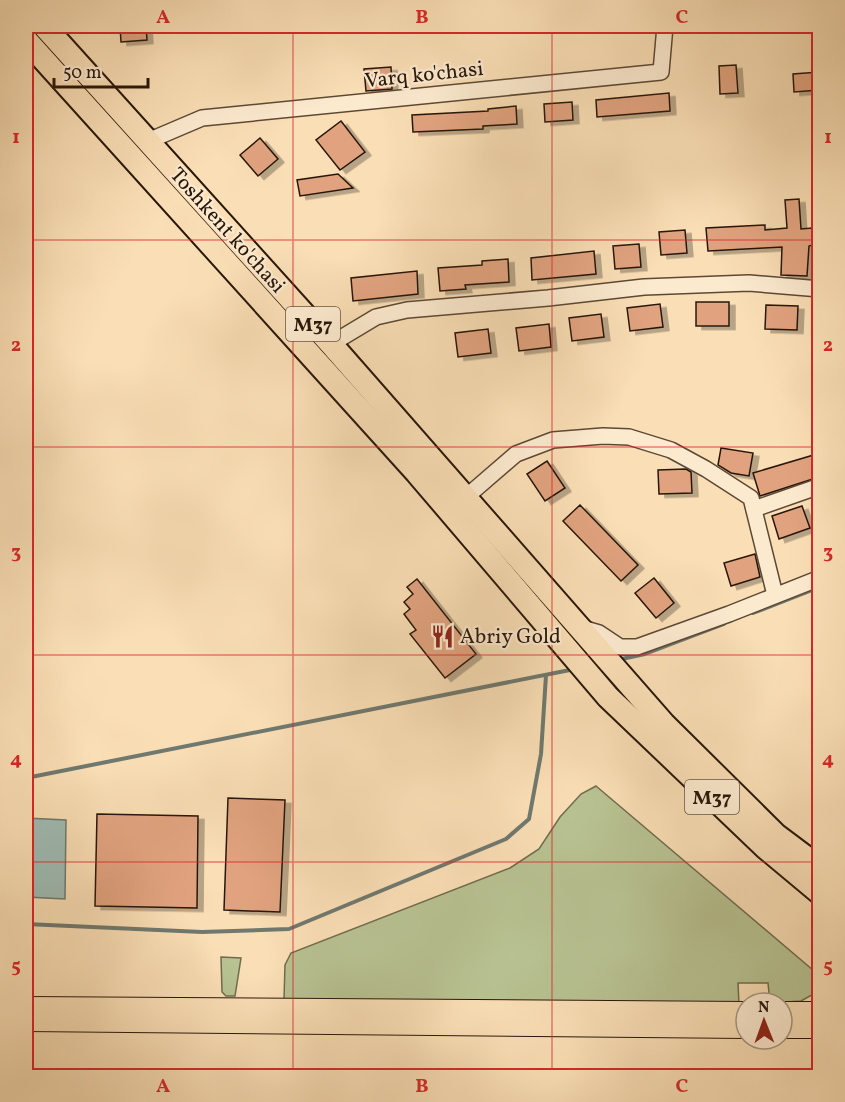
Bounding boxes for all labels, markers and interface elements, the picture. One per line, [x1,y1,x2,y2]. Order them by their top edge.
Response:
text: A [156,4,170,32]
text: B [415,4,429,32]
text: C [676,4,689,32]
scale bar [54,51,148,89]
street label: Varq ko'chasi [363,55,485,96]
text: 50 m [63,61,102,86]
text: 1 [12,124,20,152]
text: 1 [824,124,832,152]
street label: Toshkent ko'chasi [162,162,291,300]
road number: M37 [286,307,340,341]
text: 2 [11,332,21,360]
text: 2 [823,332,833,360]
text: 3 [11,539,21,567]
text: 3 [823,539,833,567]
restaurant icon: Abriy Gold [429,623,455,649]
place label: Abriy Gold [460,623,561,652]
text: 4 [10,746,22,774]
text: 4 [822,746,834,774]
road number: M37 [685,780,739,814]
text: 5 [11,953,21,981]
text: 5 [823,953,833,981]
north arrow [734,991,794,1051]
text: N [758,997,770,1019]
text: A [156,1073,170,1101]
text: B [415,1073,429,1101]
text: C [676,1073,689,1101]

